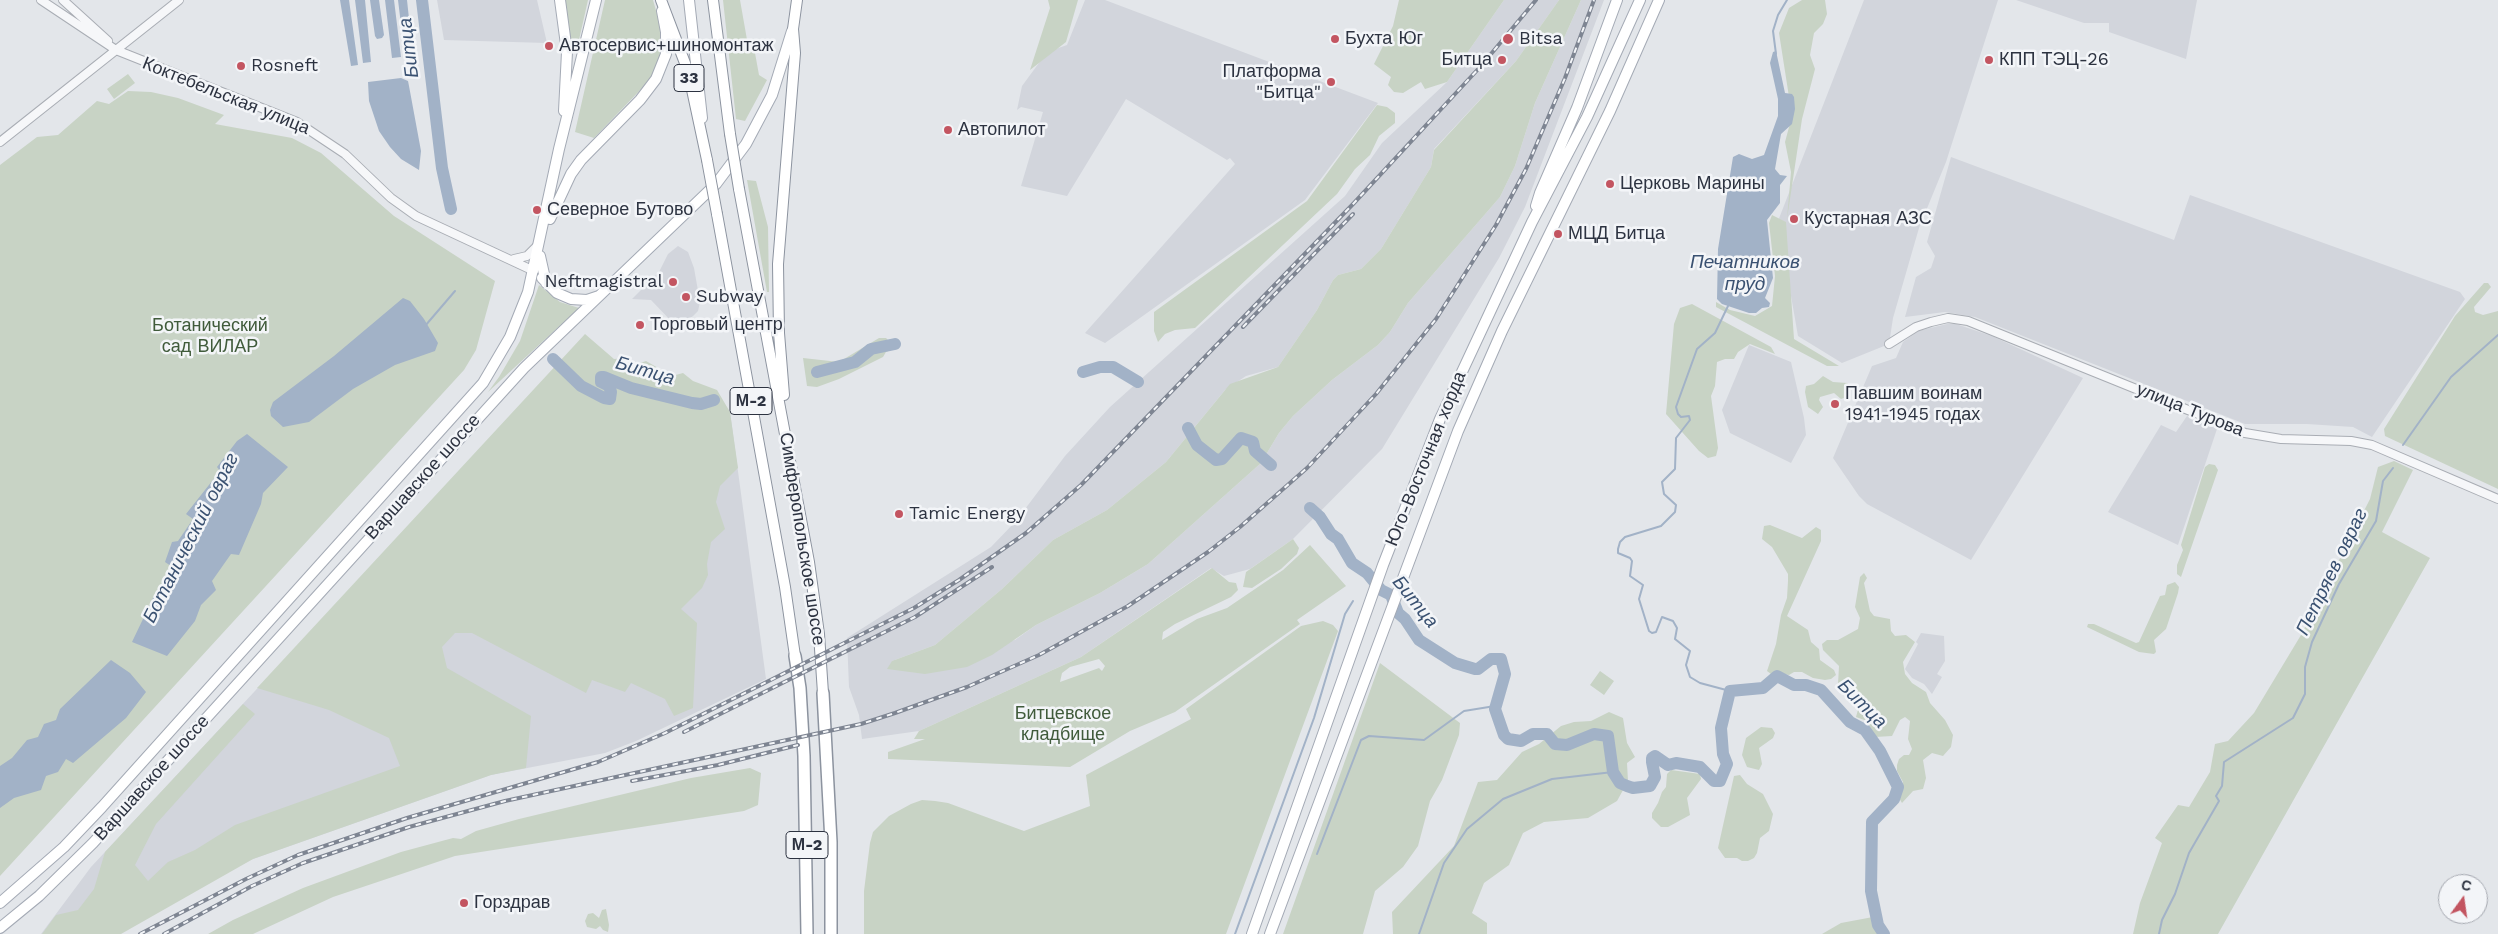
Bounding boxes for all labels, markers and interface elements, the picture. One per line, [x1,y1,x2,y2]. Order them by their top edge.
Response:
water label: Битца [394,17,424,79]
place label: Бухта Юг [1345,28,1423,50]
place label: Bitsa [1519,28,1563,50]
marker: Bitsa [1501,32,1515,46]
marker: Бухта Юг [1329,33,1341,45]
place label: Автосервис+шиномонтаж [559,35,774,57]
marker: Автосервис+шиномонтаж [543,40,555,52]
place label: Битца [1442,49,1492,71]
place label: КПП ТЭЦ-26 [1999,49,2109,71]
street label: Коктебельская улица [139,53,313,139]
marker: Битца [1496,54,1508,66]
marker: КПП ТЭЦ-26 [1983,54,1995,66]
place label: Rosneft [251,55,318,77]
marker: Rosneft [235,60,247,72]
place label: Платформа "Битца" [1222,61,1321,104]
road number: 33 [674,64,704,92]
marker: Платформа "Битца" [1325,76,1337,88]
place label: Автопилот [958,119,1046,141]
marker: Автопилот [942,124,954,136]
place label: Церковь Марины [1620,173,1765,195]
marker: Церковь Марины [1604,178,1616,190]
place label: Северное Бутово [547,199,693,221]
marker: Северное Бутово [531,204,543,216]
place label: Кустарная АЗС [1804,208,1932,230]
marker: Кустарная АЗС [1788,213,1800,225]
place label: МЦД Битца [1568,223,1665,245]
marker: МЦД Битца [1552,228,1564,240]
water label: Печатников пруд [1690,251,1800,295]
place label: Neftmagistral [544,271,663,293]
marker: Neftmagistral [667,276,679,288]
place label: Subway [696,286,763,308]
marker: Subway [680,291,692,303]
place label: Торговый центр [650,314,783,336]
park label: Ботанический сад ВИЛАР [152,315,268,358]
marker: Торговый центр [634,319,646,331]
water label: Битца [613,352,677,390]
street label: Юго-Восточная хорда [1381,369,1471,549]
street label: улица Турова [2133,379,2247,441]
place label: Павшим воинам 1941-1945 годах [1845,383,1982,426]
road number: М-2 [730,388,772,414]
marker: Павшим воинам 1941-1945 годах [1829,398,1841,410]
street label: Варшавское шоссе [361,410,485,544]
street label: Симферопольское шоссе [774,431,830,647]
water label: Ботанический овраг [138,449,244,627]
place label: Tamic Energy [909,503,1025,525]
water label: Петряев овраг [2291,505,2373,639]
marker: Tamic Energy [893,508,905,520]
water label: Битца [1387,571,1443,633]
water label: Битца [1833,675,1891,733]
park label: Битцевское кладбище [1015,703,1111,746]
street label: Варшавское шоссе [90,711,214,845]
road number: М-2 [786,832,828,858]
north arrow [2438,874,2488,924]
text: С [2460,876,2473,894]
place label: Горздрав [474,892,550,914]
marker: Горздрав [458,897,470,909]

